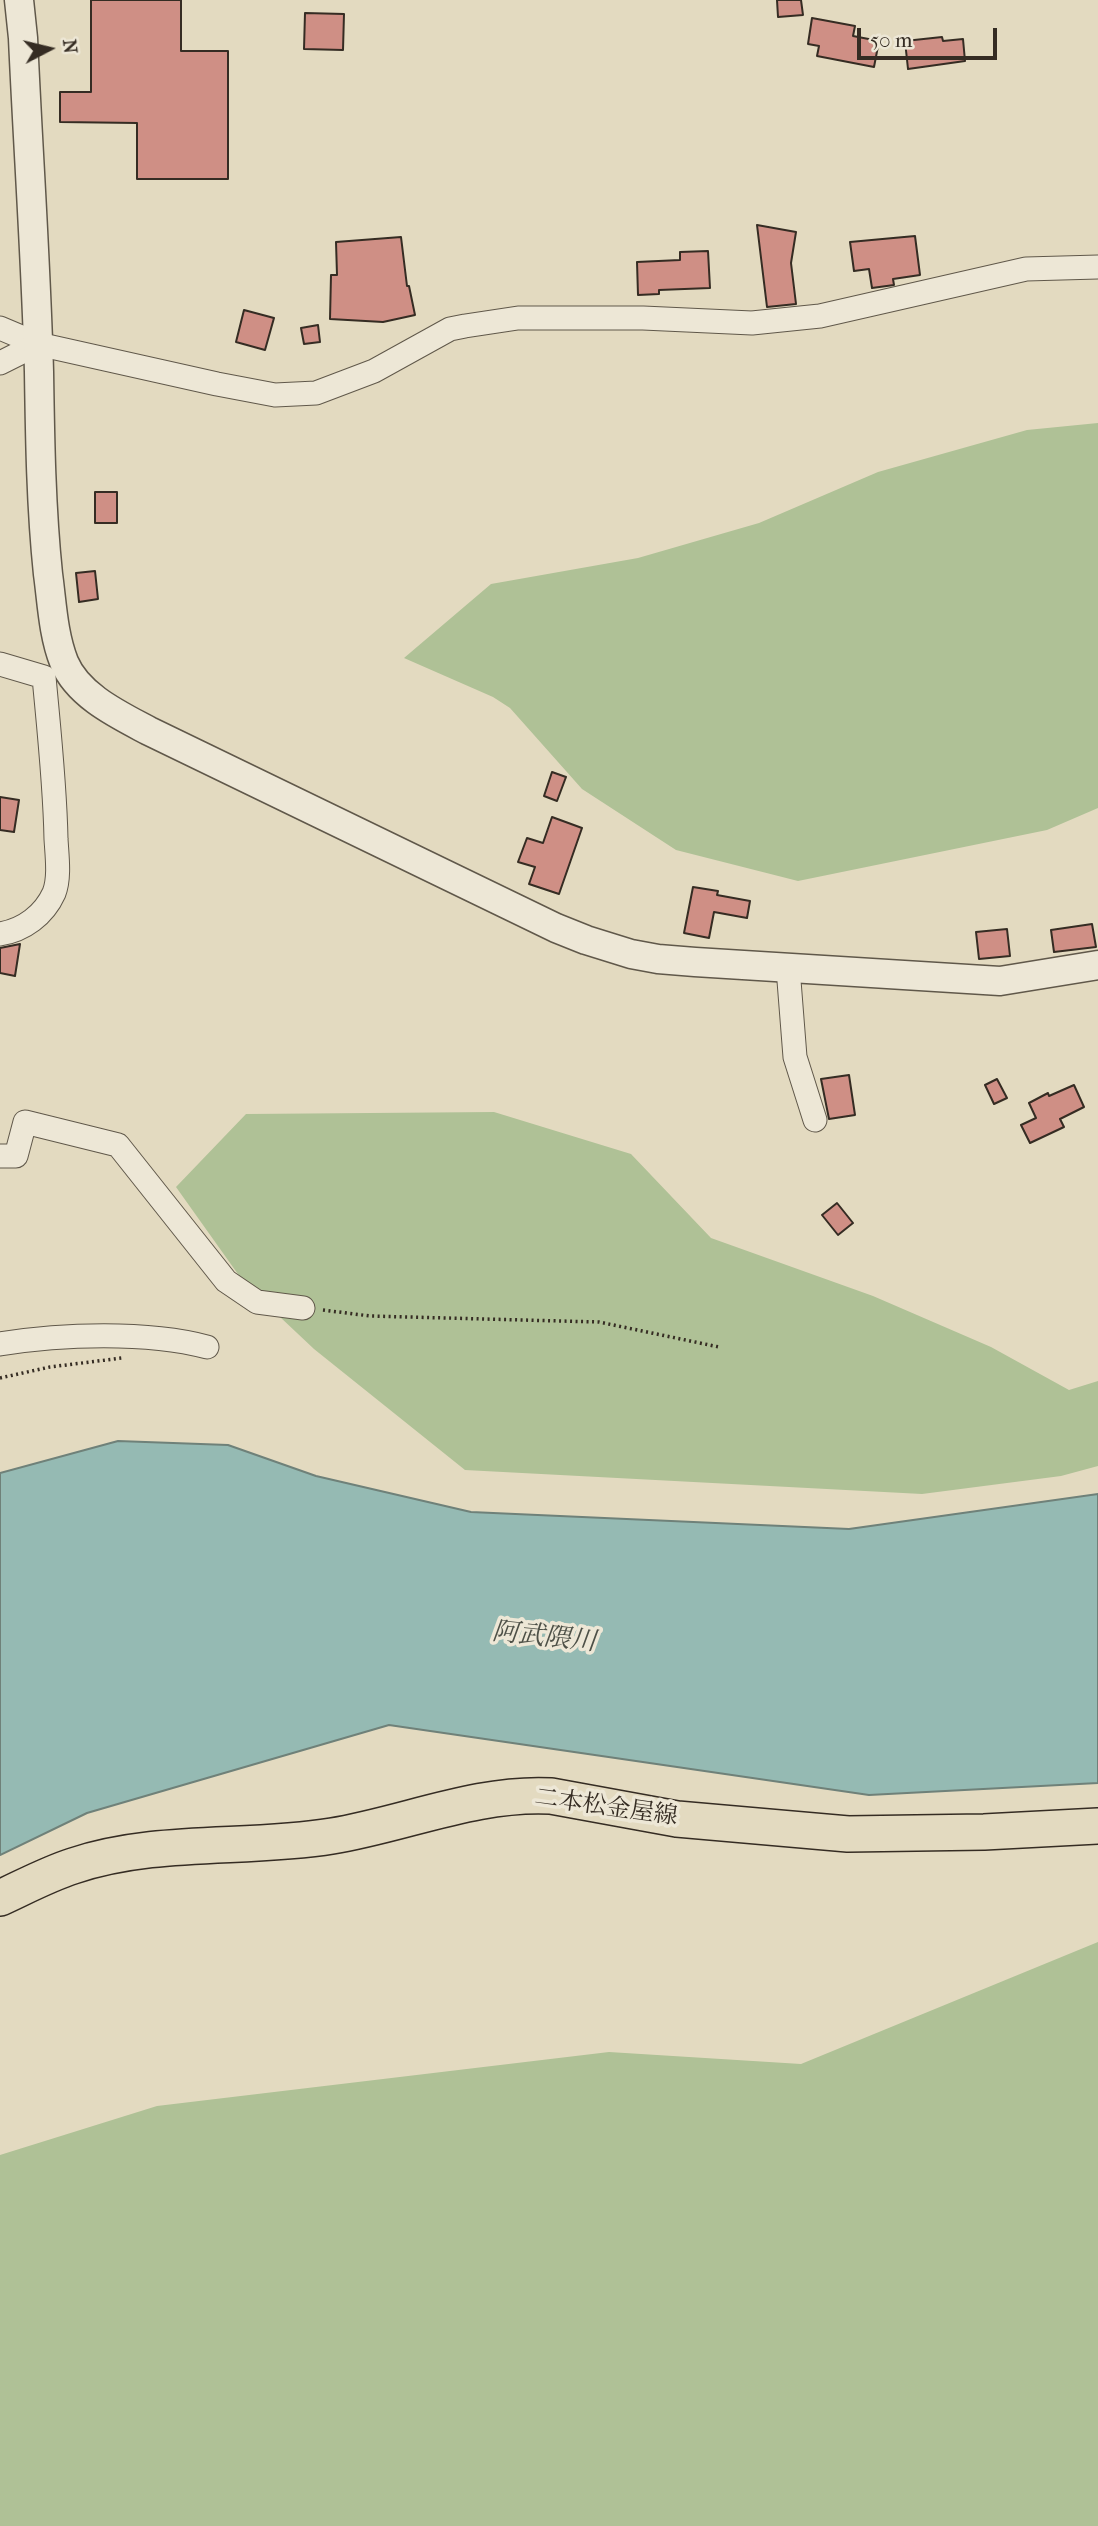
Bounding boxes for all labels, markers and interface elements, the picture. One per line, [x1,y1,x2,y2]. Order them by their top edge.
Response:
north arrow [14,14,84,84]
scale bar [860,14,1000,58]
text: 50 m [870,28,913,52]
text: N [58,38,82,55]
water label: 阿武隈川 [491,1617,597,1659]
street label: 二本松金屋線 [533,1784,679,1832]

